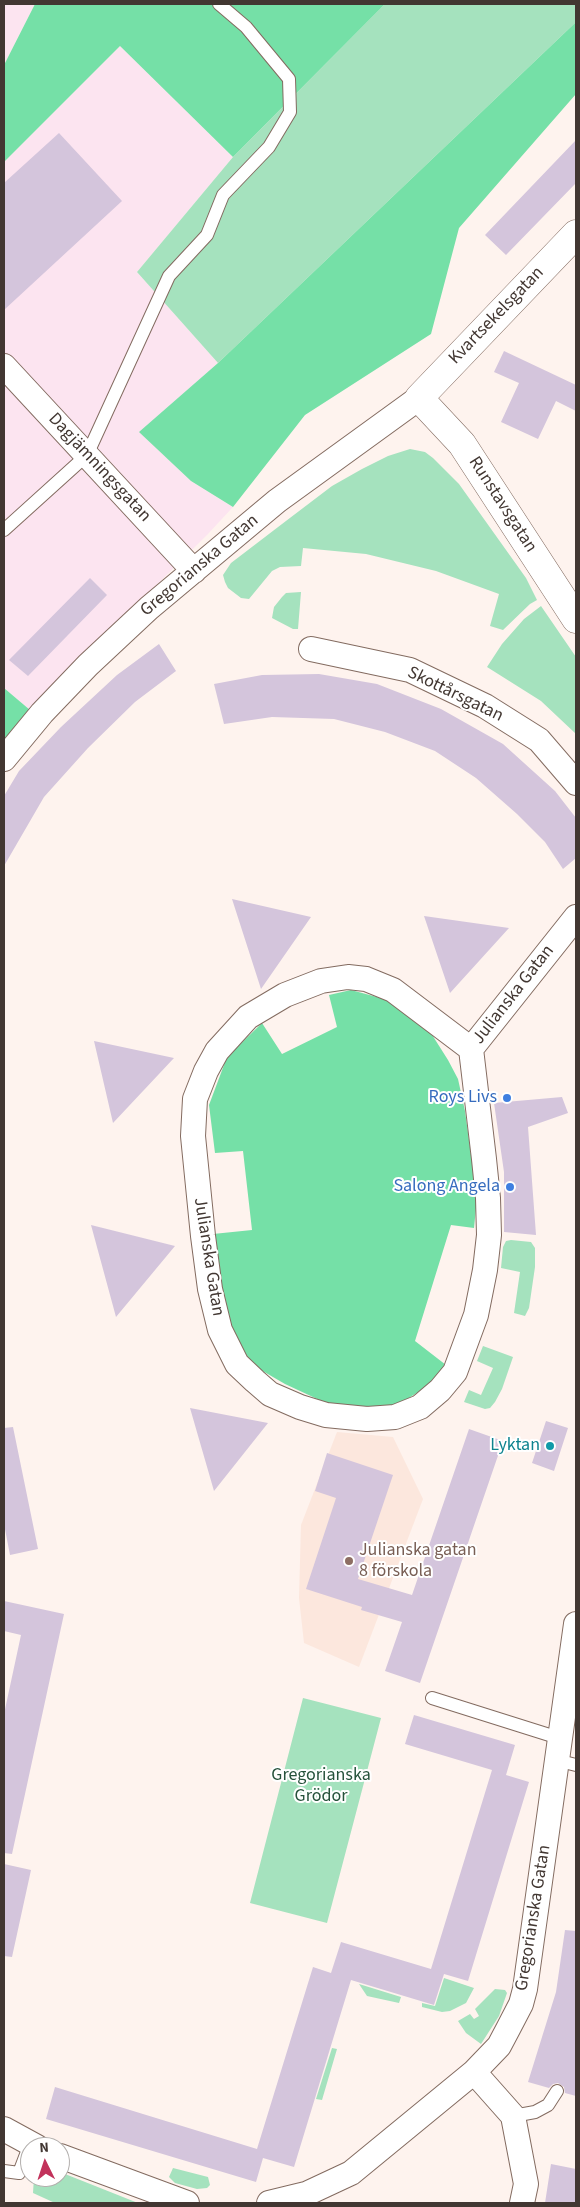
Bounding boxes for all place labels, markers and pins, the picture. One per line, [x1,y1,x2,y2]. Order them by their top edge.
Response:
place label: Roys Livs [429,1087,497,1109]
marker: Roys Livs [501,1092,513,1104]
place label: Salong Angela [393,1176,500,1198]
marker: Salong Angela [504,1181,516,1193]
place label: Lyktan [490,1435,540,1457]
marker: Lyktan [544,1440,556,1452]
place label: Julianska gatan 8 förskola [359,1540,477,1582]
marker: Julianska gatan 8 förskola [343,1555,355,1567]

